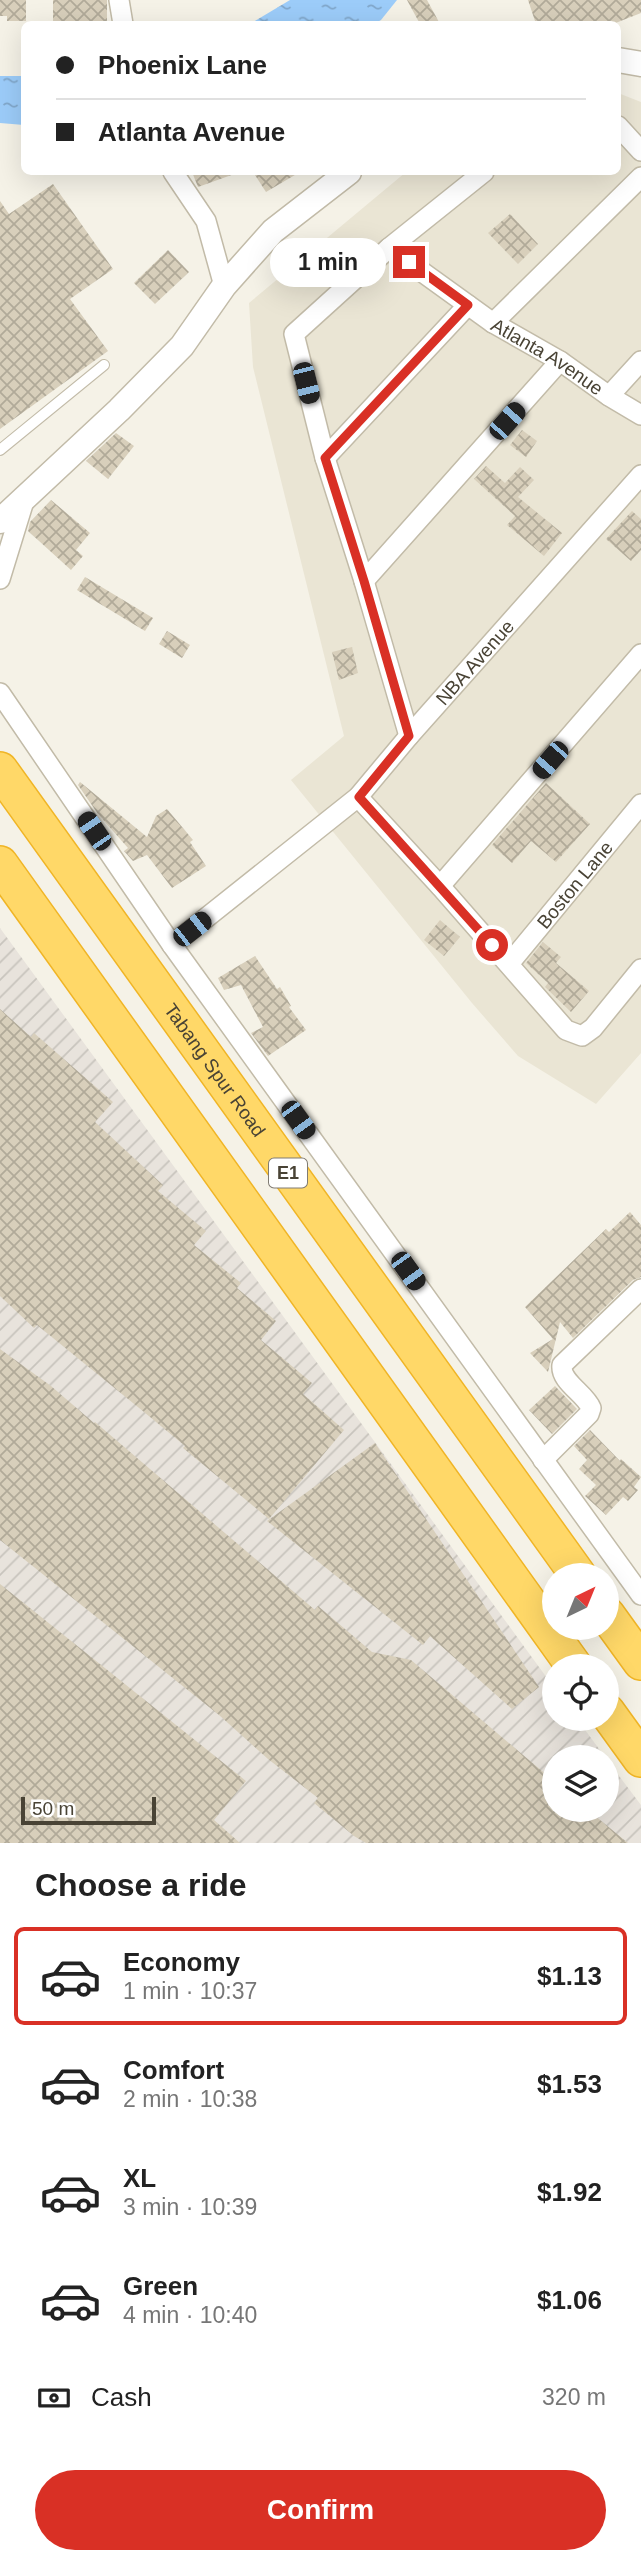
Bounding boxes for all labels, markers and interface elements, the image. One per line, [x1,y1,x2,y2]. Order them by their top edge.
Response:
text: Phoenix Lane [98,50,267,80]
text: Atlanta Avenue [98,117,285,147]
callout: 1 min [269,238,384,286]
route end [393,246,425,278]
text: 1 min [298,249,358,275]
street label: Atlanta Avenue [488,314,607,399]
car [291,360,322,406]
car [486,398,529,444]
street label: NBA Avenue [432,616,518,709]
car [529,737,572,783]
car [74,808,115,854]
street label: Boston Lane [533,837,617,933]
car [169,908,216,950]
route start [476,929,508,961]
street label: Tabang Spur Road [160,999,270,1141]
car [278,1097,319,1143]
road number: E1 [269,1158,307,1188]
car [388,1248,429,1294]
north arrow [542,1563,620,1640]
map controls [542,1563,619,1822]
button: locate [542,1654,619,1731]
button: layers [542,1745,619,1822]
scale bar [21,1794,156,1826]
text: 50 m [32,1798,74,1819]
text: Choose a ride [35,1867,247,1903]
icon: car [39,1945,102,2008]
text: Economy [123,1947,240,1977]
text: $1.13 [537,1961,602,1991]
text: 1 min · 10:37 [123,1978,257,2004]
icon: car [39,2053,102,2116]
text: Comfort [123,2055,224,2085]
text: $1.53 [537,2069,602,2099]
text: 2 min · 10:38 [123,2086,257,2112]
icon: car [39,2161,102,2224]
text: XL [123,2163,156,2193]
text: $1.92 [537,2177,602,2207]
text: 3 min · 10:39 [123,2194,257,2220]
icon: car [39,2269,102,2332]
text: Green [123,2271,198,2301]
text: $1.06 [537,2285,602,2315]
text: 4 min · 10:40 [123,2302,257,2328]
icon: cash [35,2379,73,2417]
text: Cash [91,2382,152,2412]
text: 320 m [542,2384,606,2410]
button: Confirm [35,2470,606,2550]

